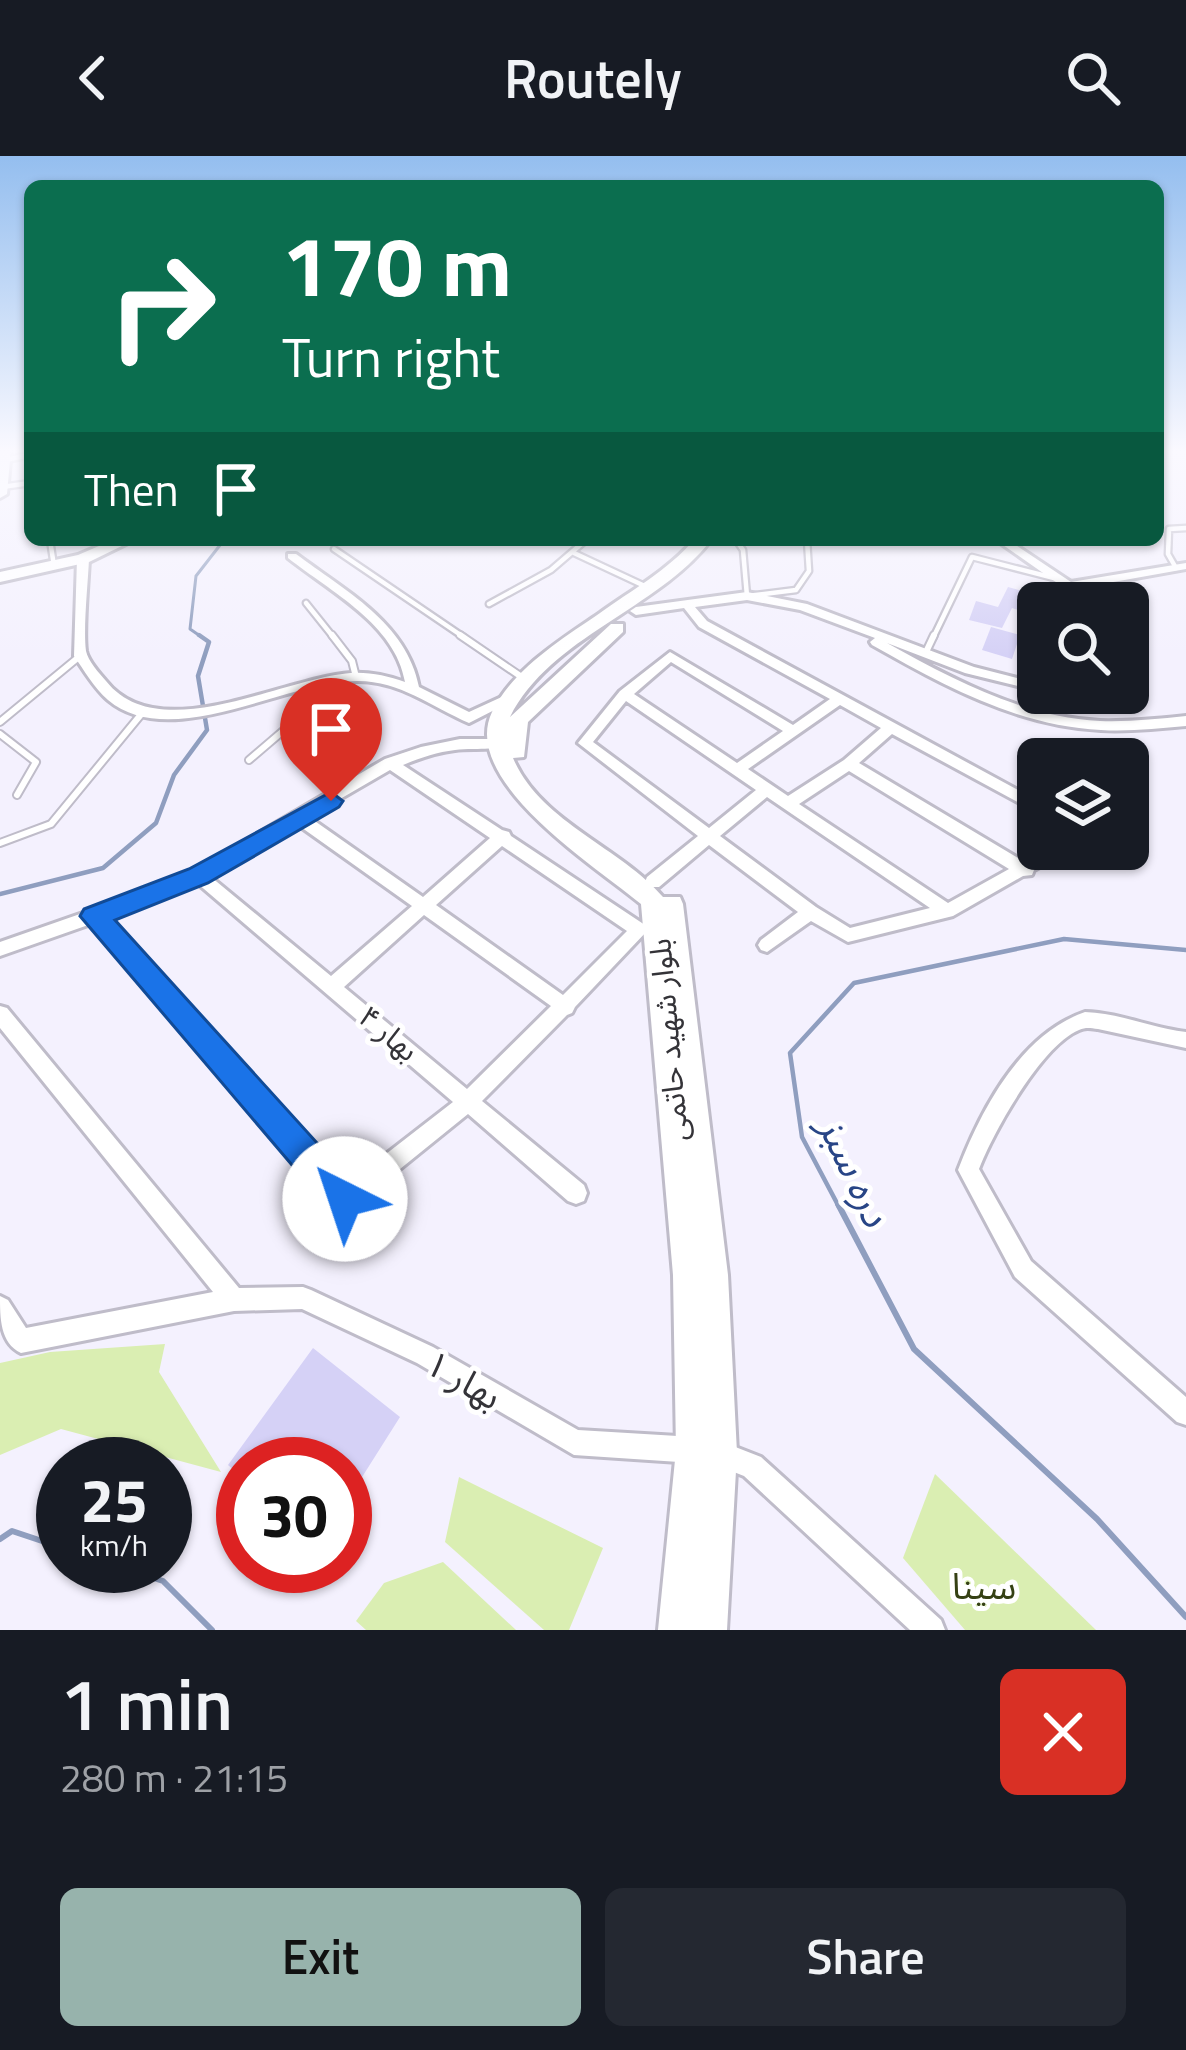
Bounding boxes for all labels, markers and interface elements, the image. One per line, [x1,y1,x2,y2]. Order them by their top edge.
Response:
text: Routely [504,37,682,119]
icon: back [60,45,126,111]
icon: search [1060,45,1126,111]
text: 170 m [282,201,512,329]
icon: right [84,228,240,384]
text: Turn right [282,316,500,398]
text: Then [84,455,179,523]
icon: arrive [203,456,269,522]
map controls [1017,582,1149,870]
button: search [1017,582,1149,714]
pin [280,678,382,801]
icon: arrive [298,696,364,762]
button: layers [1017,738,1149,870]
street label: بلوار شهید حاتمی [636,937,700,1143]
street label: بهار ۴ [349,994,429,1072]
water label: دره سبز [803,1104,906,1236]
position arrow [282,1136,408,1262]
street label: بهار ۱ [416,1335,512,1423]
speed limit sign: 30 [216,1437,372,1593]
text: 25 [80,1454,148,1545]
text: km/h [80,1522,148,1568]
park label: سینا [952,1558,1016,1613]
text: 1 min [60,1648,233,1758]
button: close [1000,1669,1126,1795]
text: 280 m · 21:15 [60,1748,288,1807]
button: Exit [60,1888,581,2026]
button: Share [605,1888,1126,2026]

